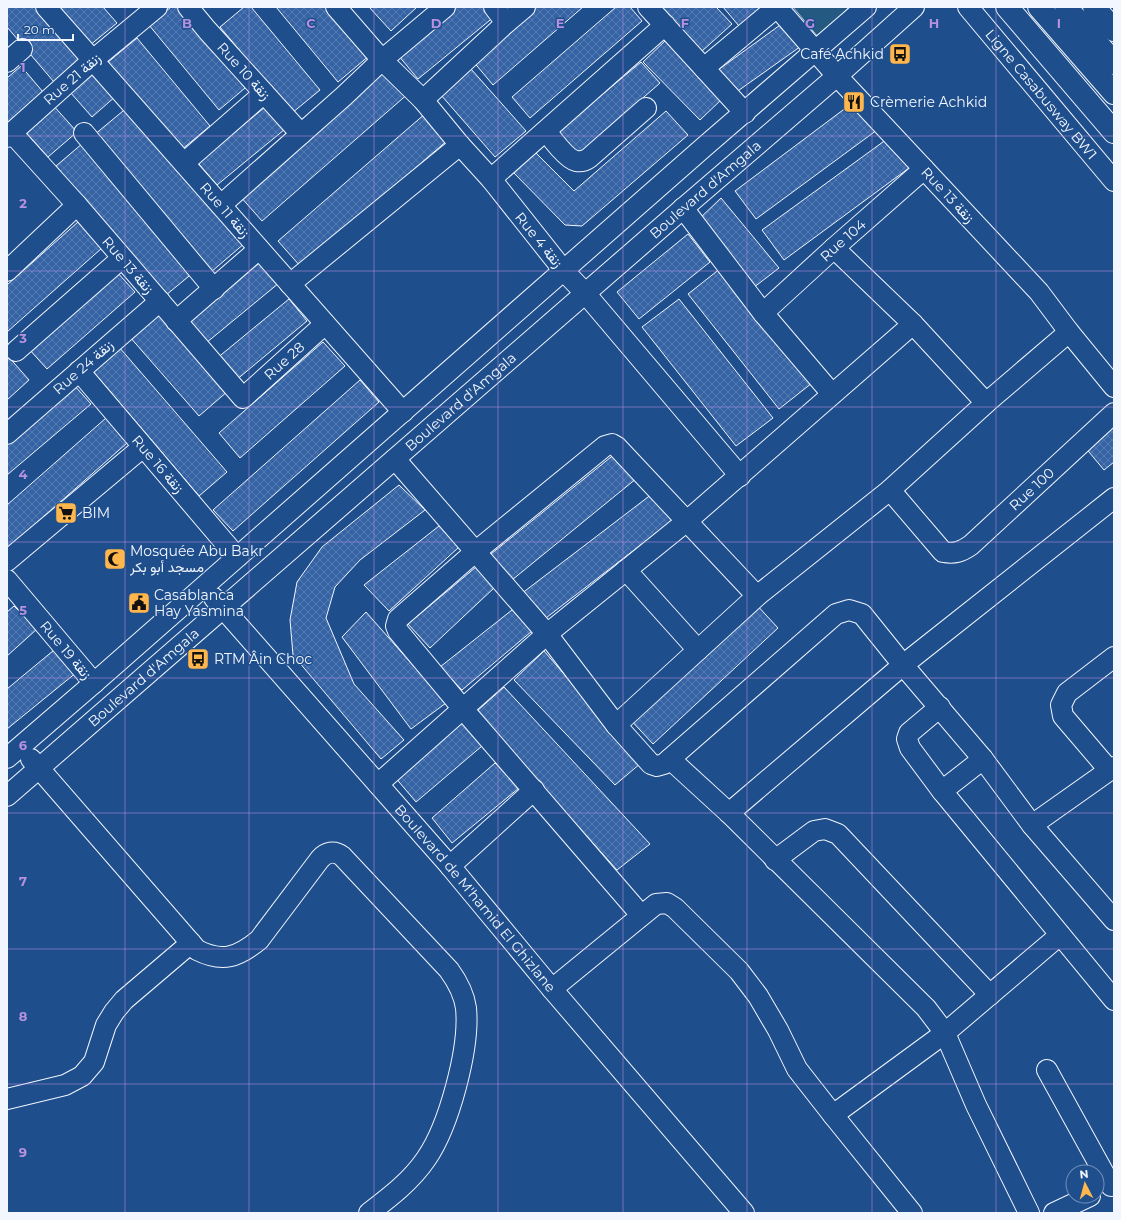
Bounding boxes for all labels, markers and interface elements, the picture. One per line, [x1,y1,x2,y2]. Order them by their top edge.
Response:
text: B [182,15,192,31]
text: C [306,15,316,31]
text: D [431,15,442,31]
text: E [556,15,565,31]
text: F [681,15,689,31]
text: G [805,15,815,31]
text: H [929,15,939,31]
text: I [1057,15,1061,31]
scale bar [18,16,73,42]
text: 20 m [24,22,55,37]
street label: Ligne Casabusway BW1 [982,26,1101,163]
street label: Rue 10 زنقة [213,38,275,104]
bus stop icon: Café Achkid [887,41,913,67]
place label: Café Achkid [800,45,884,63]
street label: Rue 21 زنقة [40,49,105,109]
text: 1 [20,59,26,75]
restaurant icon: Crèmerie Achkid [841,89,867,115]
place label: Crèmerie Achkid [870,93,987,111]
street label: Boulevard d'Amgala [646,136,765,242]
street label: Rue 13 زنقة [917,163,979,227]
street label: Rue 11 زنقة [196,179,254,242]
text: 2 [19,195,27,211]
street label: Rue 4 زنقة [511,208,567,272]
street label: Rue 104 [816,215,870,265]
street label: Rue 13 زنقة [98,233,158,298]
text: 3 [18,330,27,346]
street label: Rue 24 زنقة [49,336,117,398]
street label: Rue 28 [260,338,308,384]
street label: Boulevard d'Amgala [401,348,520,455]
street label: Rue 16 زنقة [128,431,188,497]
street label: Rue 100 [1005,464,1058,514]
text: 4 [19,466,28,482]
supermarket icon: BIM [53,500,79,526]
place label: BIM [82,504,110,522]
place label: Mosquée Abu Bakr مسجد أبو بكر [129,542,264,576]
mosque icon: Mosquée Abu Bakr مسجد أبو بكر [102,546,128,572]
place label: Casablanca Hay Yasmina [154,586,244,620]
public building icon: Casablanca Hay Yasmina [126,590,152,616]
text: 5 [19,602,27,618]
street label: Rue 19 زنقة [36,617,96,683]
street label: Boulevard d'Amgala [84,624,203,731]
bus stop icon: RTM Âin Choc [185,646,211,672]
place label: RTM Âin Choc [214,650,312,668]
text: 6 [19,737,28,753]
street label: Boulevard de M'hamid El Ghizlane [391,800,560,996]
text: 7 [19,873,27,889]
text: 8 [19,1008,28,1024]
text: 9 [19,1144,27,1160]
north arrow [1065,1164,1105,1204]
text: N [1079,1167,1089,1181]

